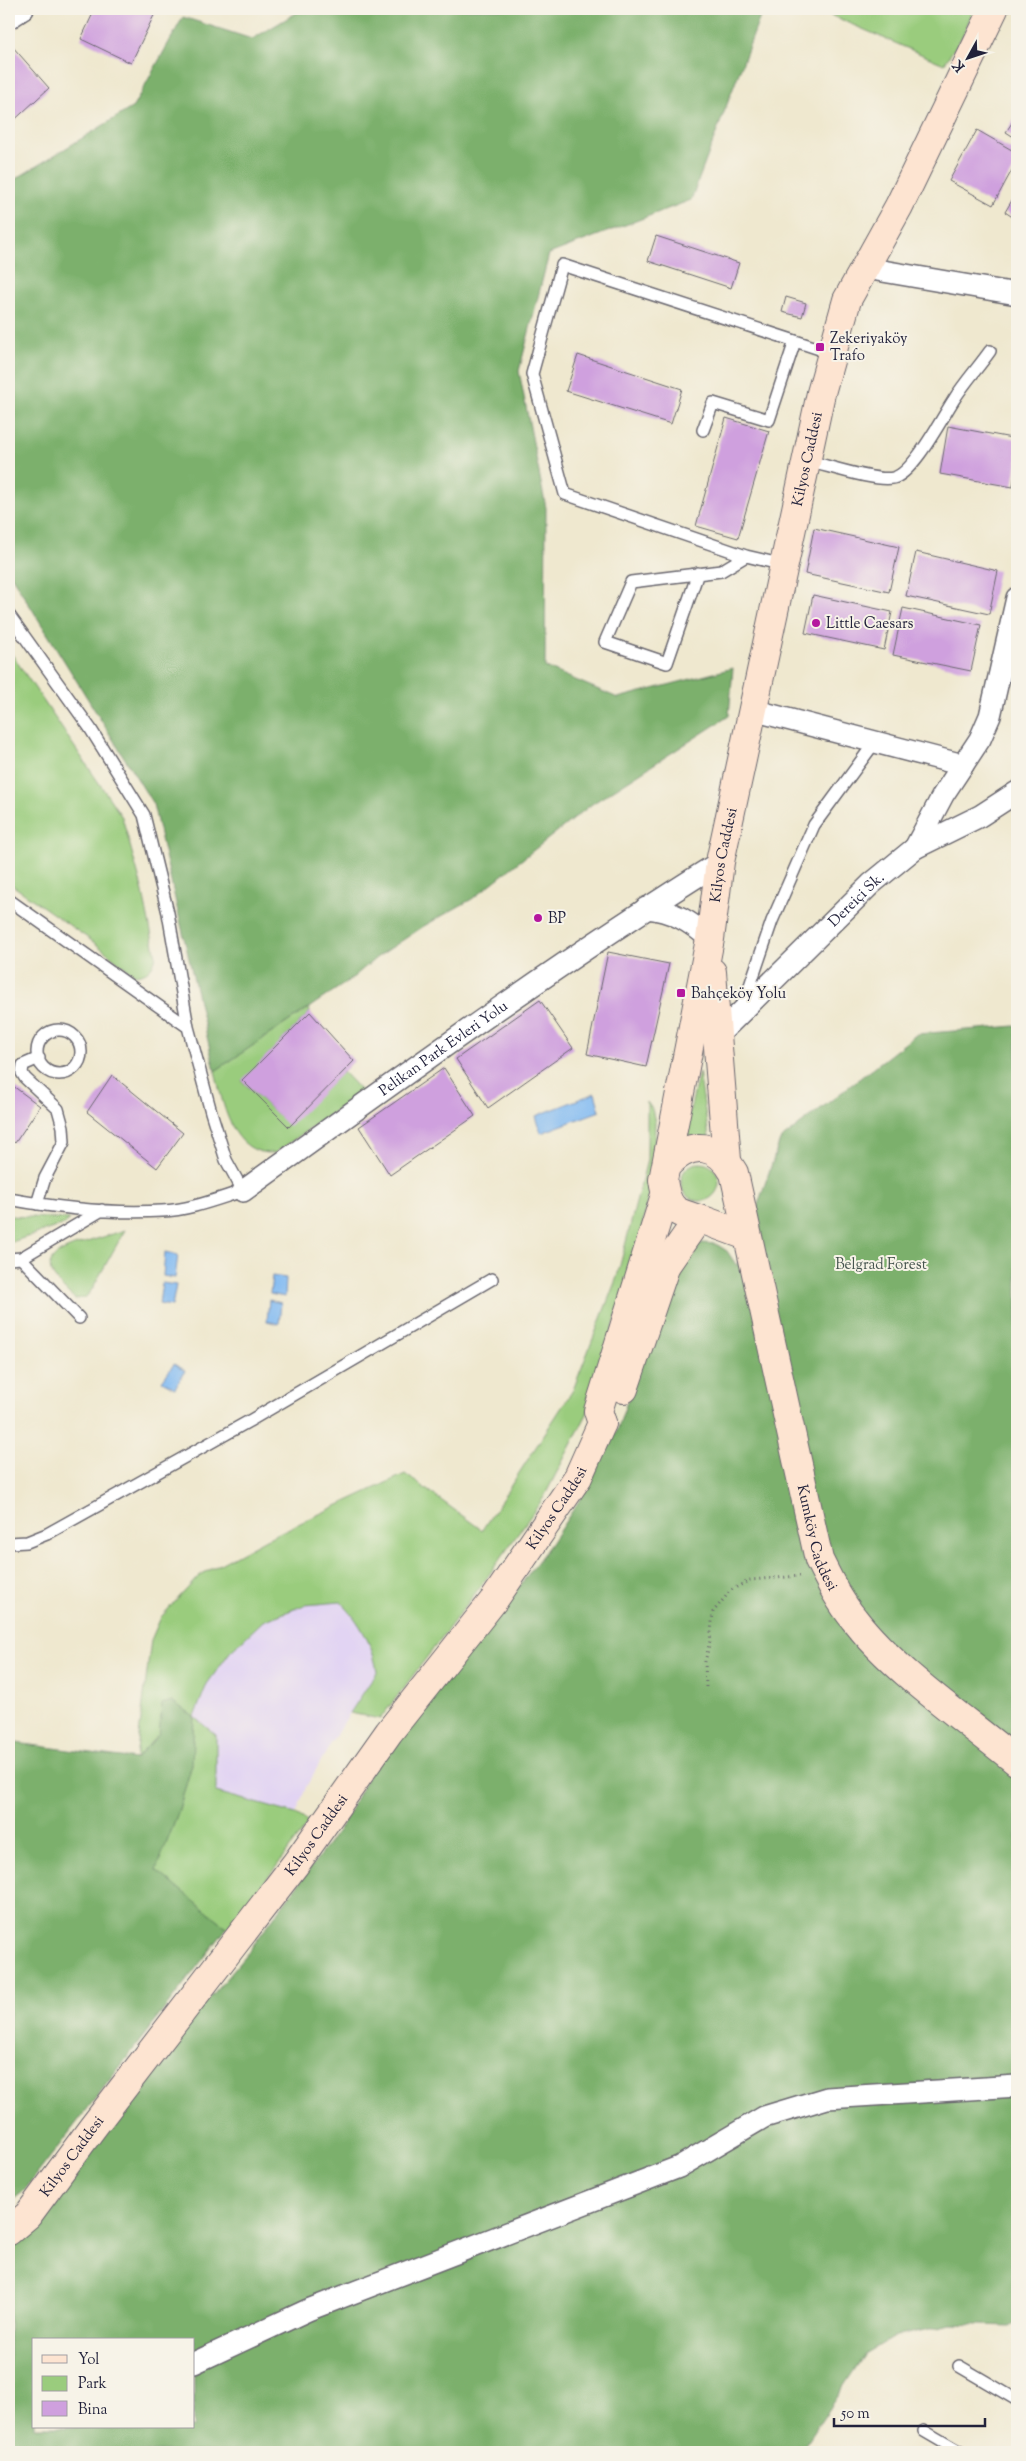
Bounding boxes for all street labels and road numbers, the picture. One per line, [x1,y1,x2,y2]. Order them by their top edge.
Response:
street label: Kilyos Caddesi [788,410,829,508]
street label: Kilyos Caddesi [706,806,743,904]
street label: Dereiçi Sk. [824,868,890,932]
street label: Pelikan Park Evleri Yolu [375,996,513,1102]
street label: Kilyos Caddesi [522,1464,593,1554]
street label: Kumköy Caddesi [791,1483,842,1595]
street label: Kilyos Caddesi [281,1790,354,1881]
street label: Kilyos Caddesi [36,2112,110,2202]

